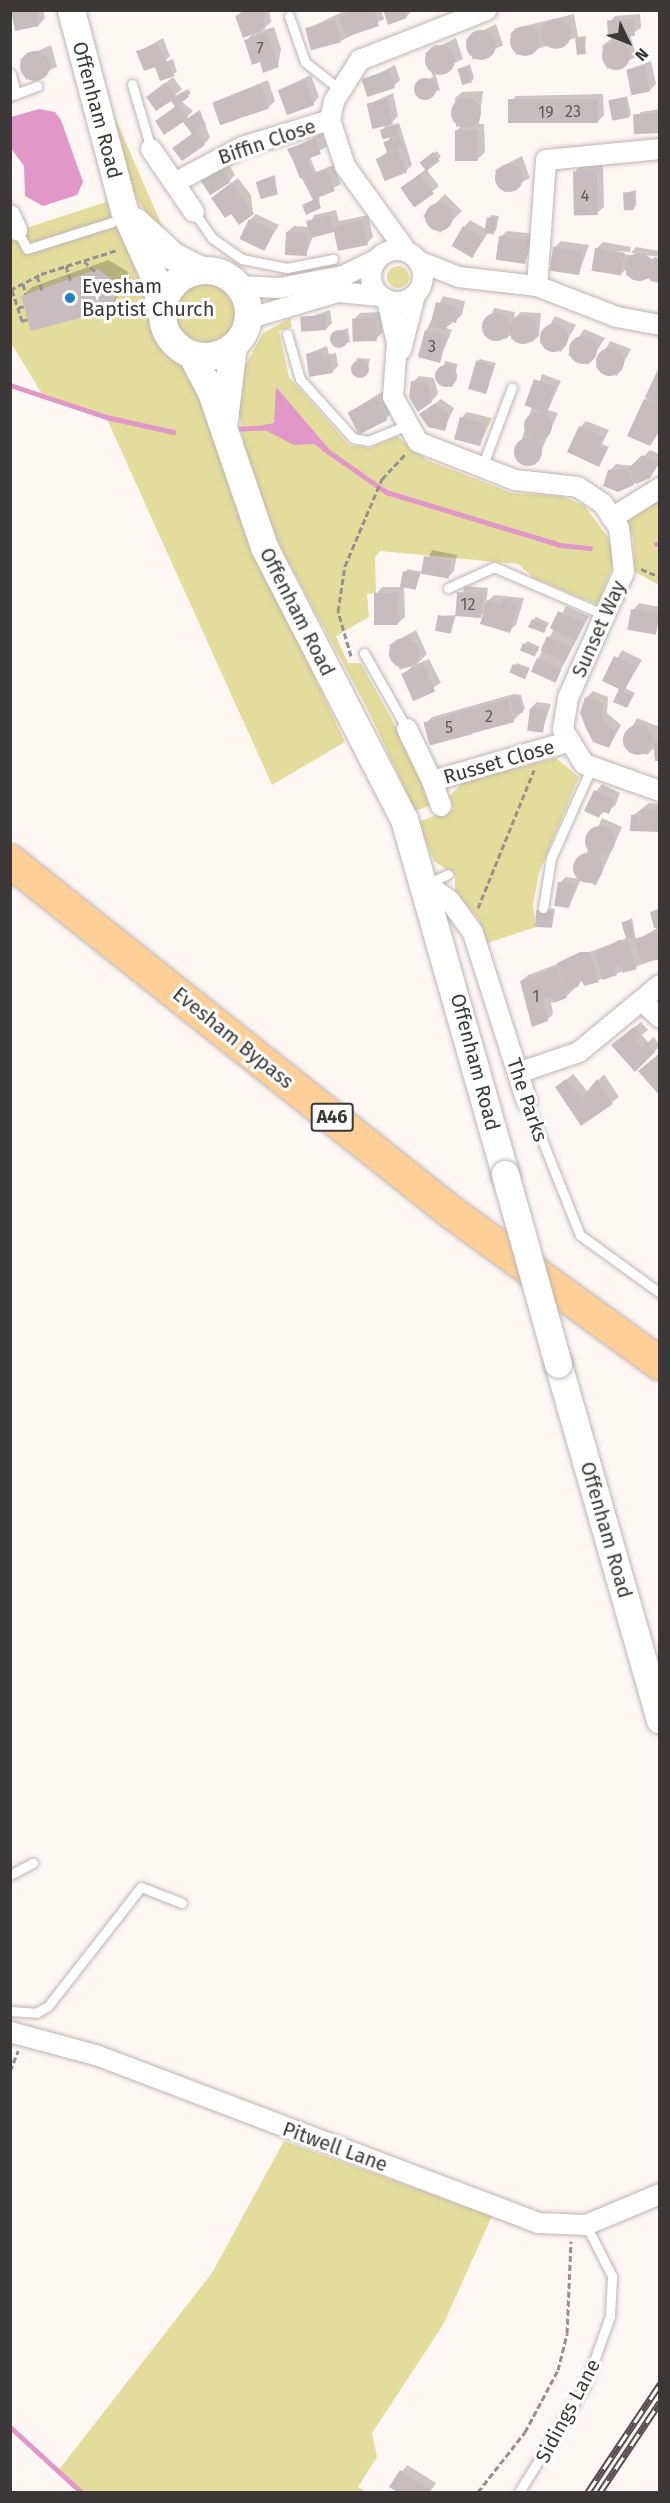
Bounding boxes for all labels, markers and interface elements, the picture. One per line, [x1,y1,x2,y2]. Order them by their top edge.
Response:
north arrow [598,12,658,72]
street label: Offenham Road [67,39,127,181]
house number: 7 [256,39,264,59]
text: N [631,44,652,65]
house number: 23 [565,102,581,122]
house number: 19 [538,103,554,123]
street label: Biffin Close [215,114,319,170]
house number: 4 [581,186,589,206]
place label: Evesham Baptist Church [82,274,214,321]
marker: Evesham Baptist Church [63,291,77,305]
house number: 3 [428,337,436,357]
street label: Offenham Road [254,544,340,680]
street label: Sunset Way [567,577,631,681]
house number: 12 [461,595,475,615]
house number: 2 [485,707,493,727]
house number: 5 [445,718,453,738]
street label: Russet Close [441,735,557,789]
street label: Evesham Bypass [168,982,298,1094]
house number: 1 [533,987,539,1007]
street label: Offenham Road [445,991,505,1133]
street label: The Parks [502,1055,552,1145]
road number: A46 [310,1102,354,1132]
street label: Offenham Road [575,1459,637,1601]
street label: Pitwell Lane [279,2117,391,2177]
street label: Sidings Lane [531,2355,605,2467]

